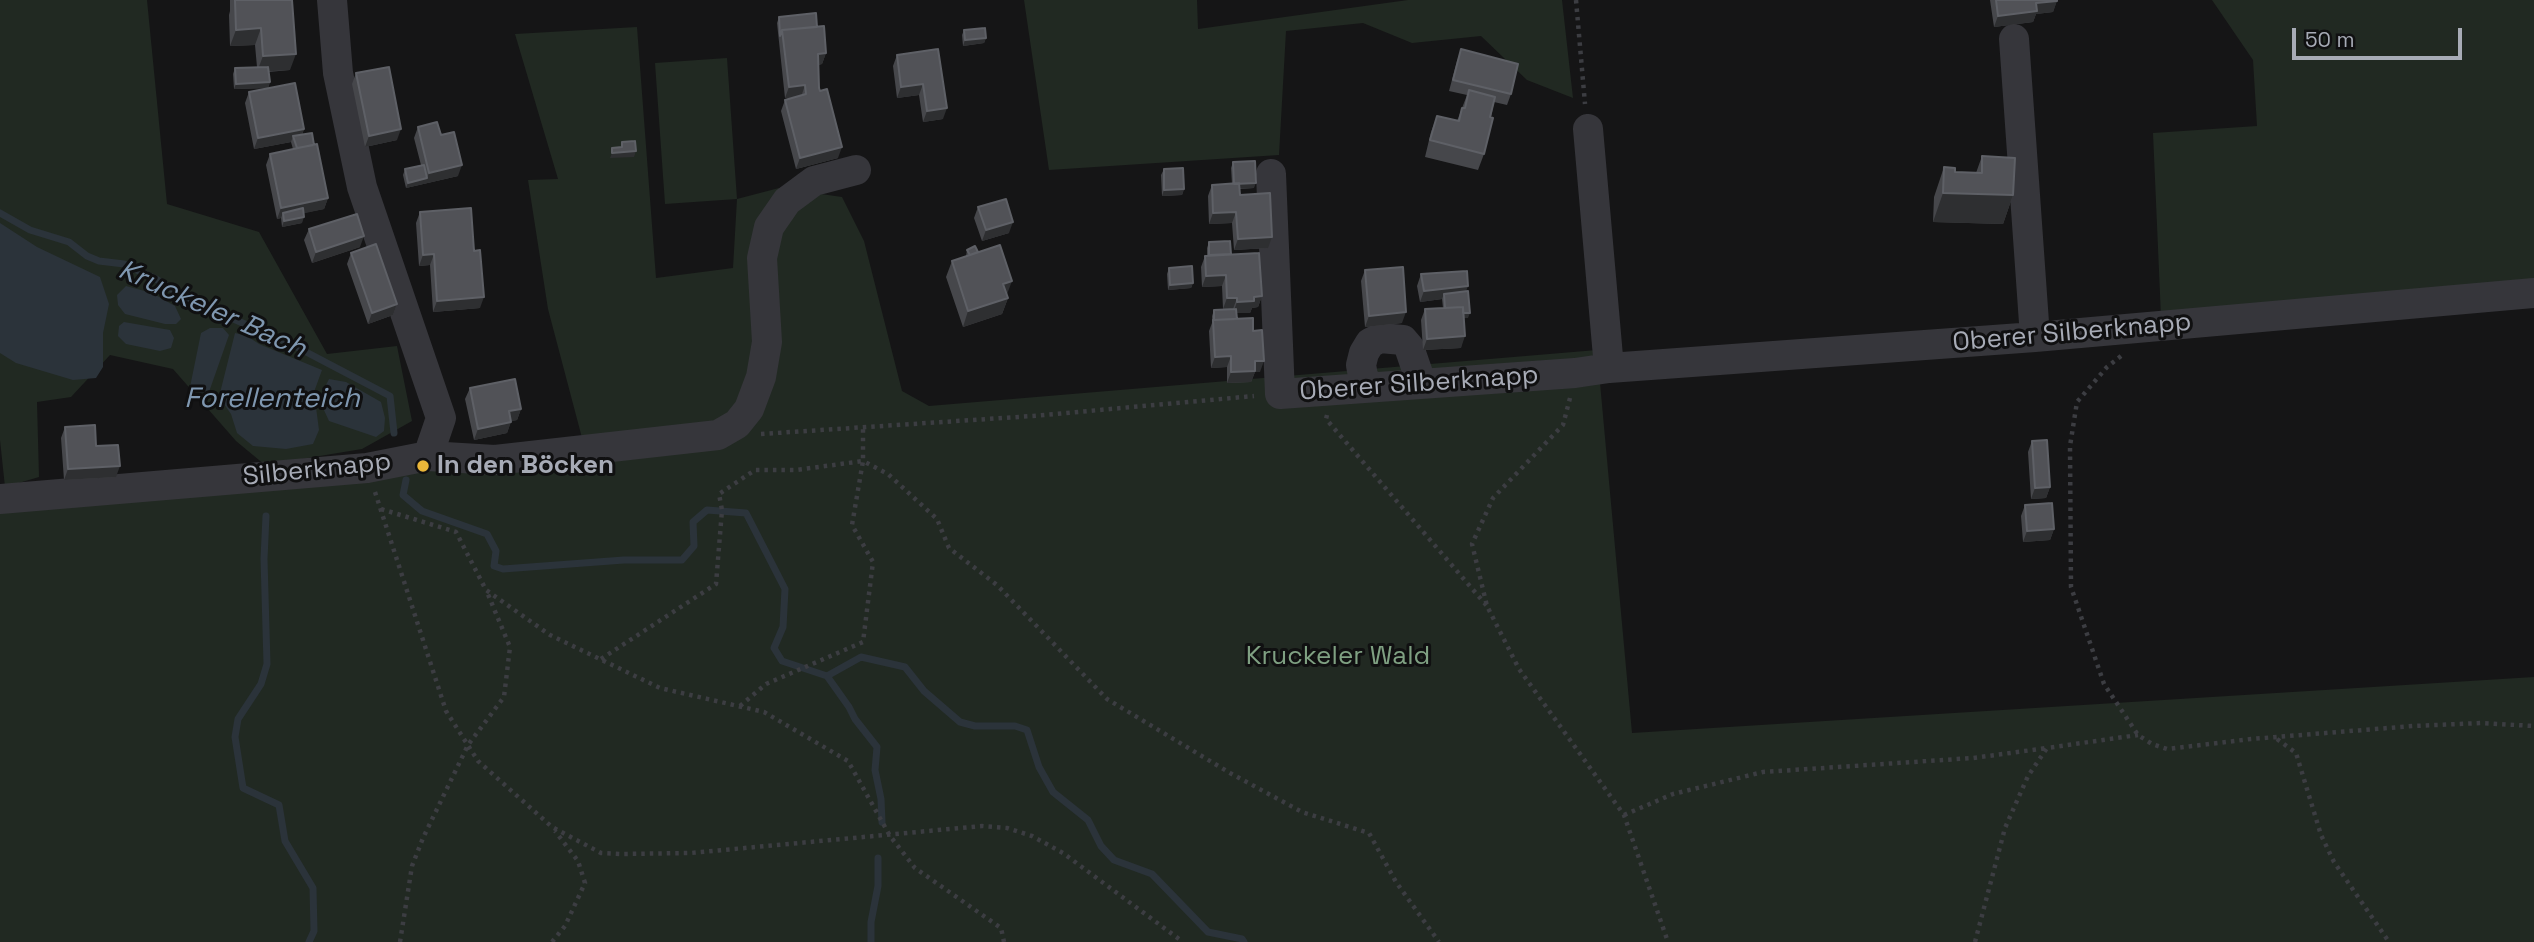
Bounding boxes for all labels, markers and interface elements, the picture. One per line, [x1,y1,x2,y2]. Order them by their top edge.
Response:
scale bar [2296,14,2466,58]
text: 50 m [2305,26,2355,53]
water label: Kruckeler Bach [113,254,311,366]
street label: Oberer Silberknapp [1951,307,2193,359]
street label: Oberer Silberknapp [1298,360,1540,408]
water label: Forellenteich [184,382,360,416]
street label: Silberknapp [241,447,393,493]
place label: In den Böcken [437,450,614,482]
marker: In den Böcken [415,458,431,474]
park label: Kruckeler Wald [1246,641,1430,673]

